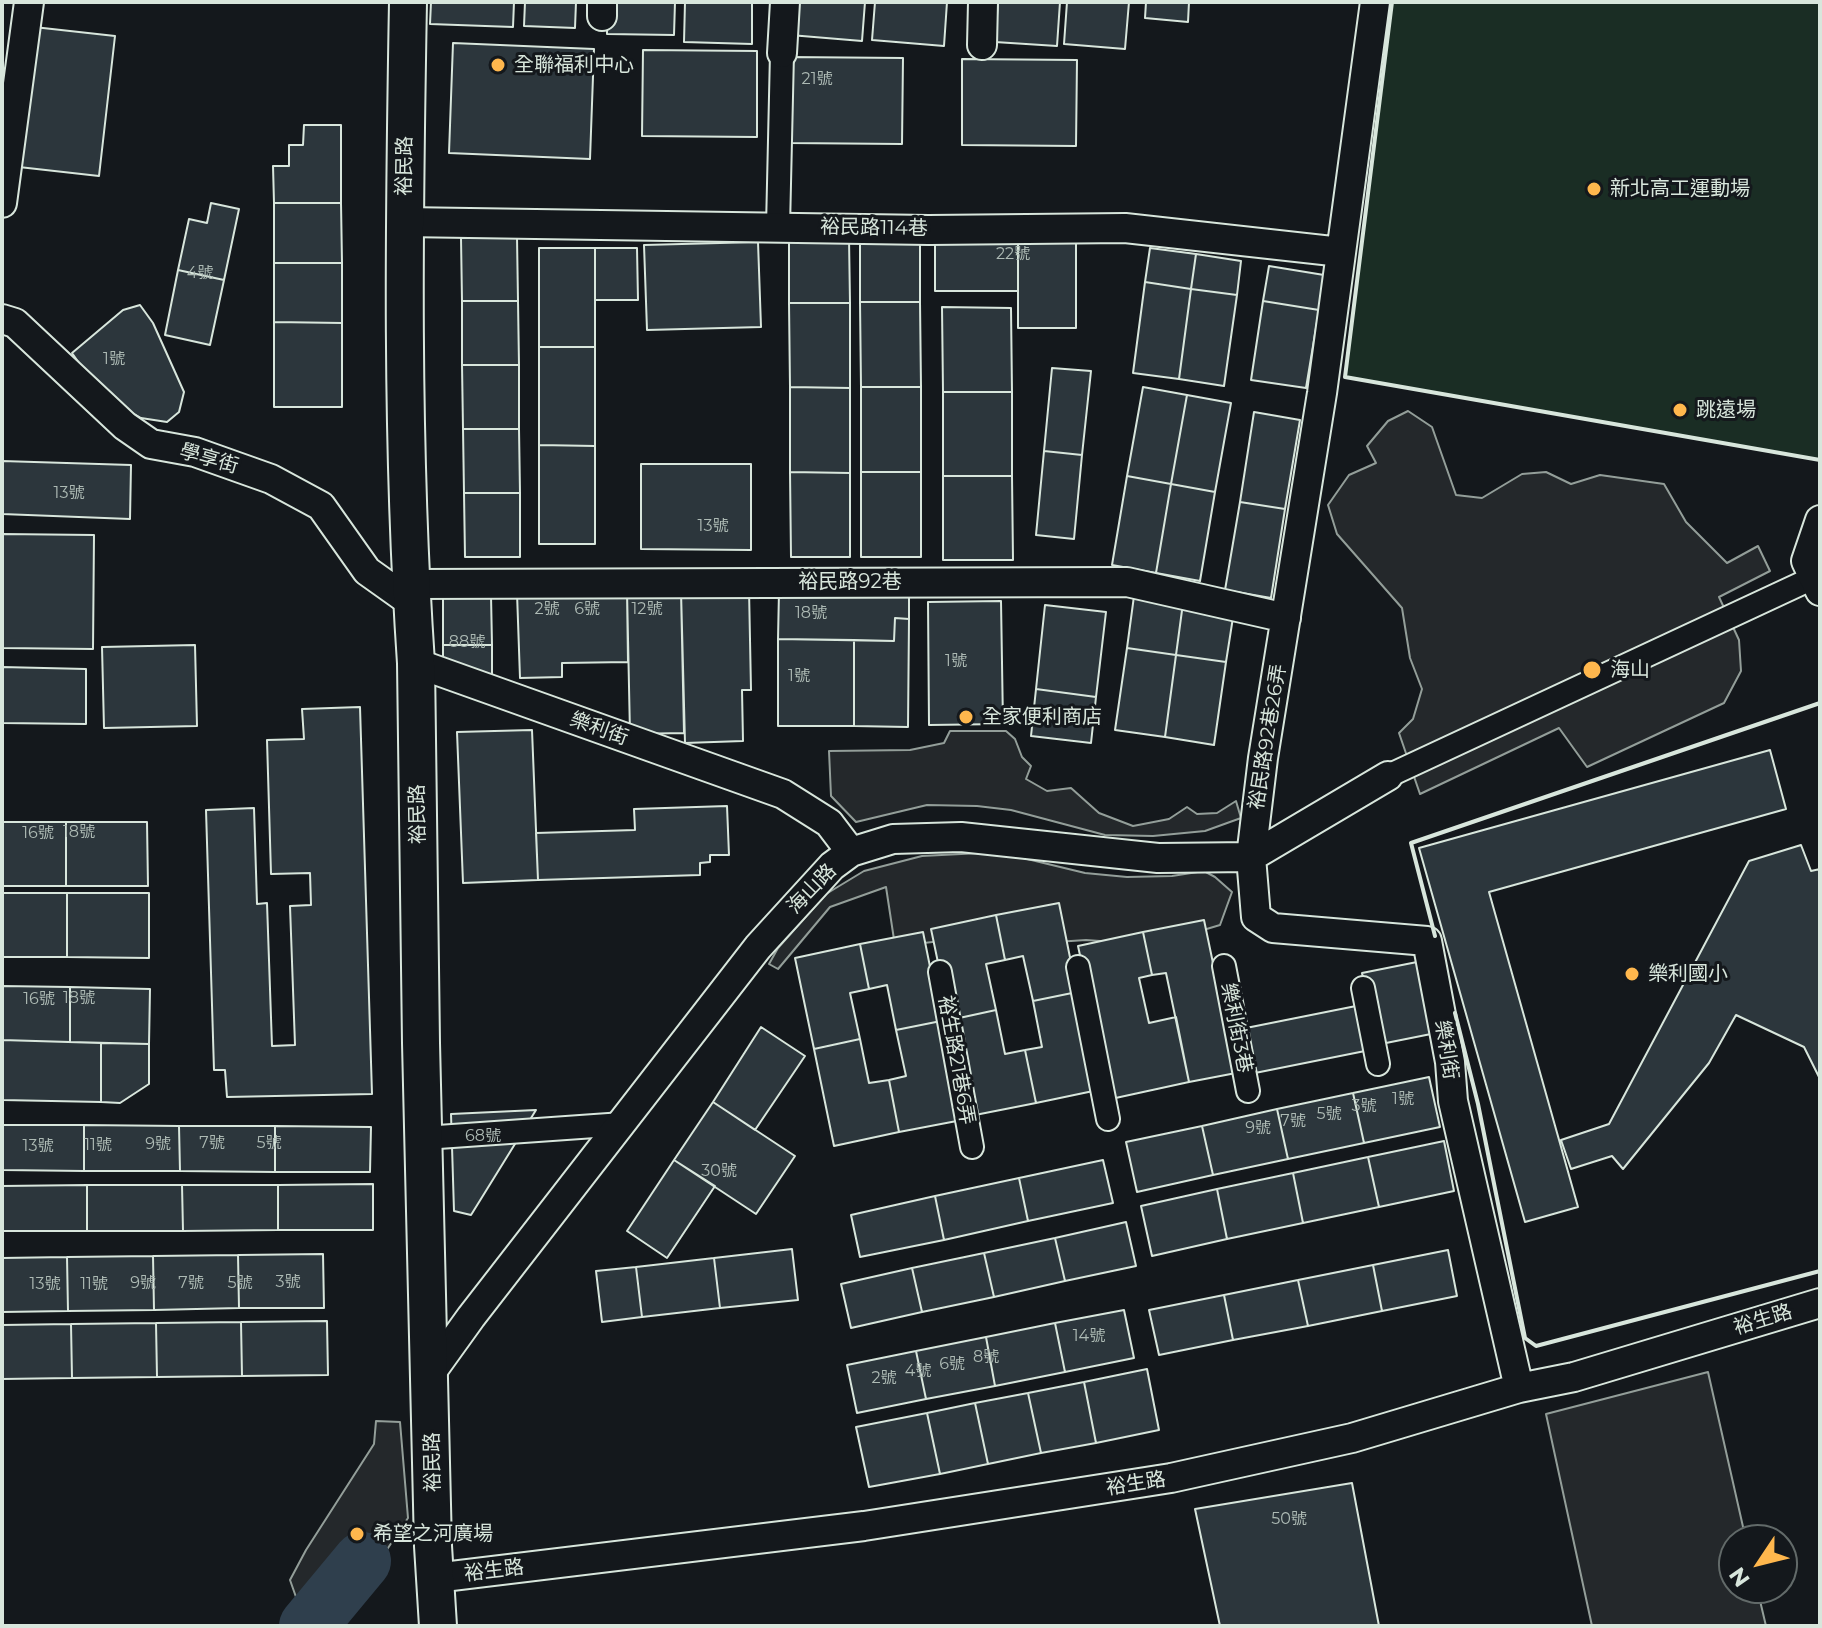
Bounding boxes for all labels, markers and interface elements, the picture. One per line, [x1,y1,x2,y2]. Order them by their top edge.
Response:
place label: 全聯福利中心 [514,53,634,77]
marker: 全聯福利中心 [489,56,507,74]
house number: 21號 [802,69,832,89]
street label: 裕民路 [392,136,418,196]
place label: 新北高工運動場 [1610,177,1750,201]
marker: 新北高工運動場 [1585,180,1603,198]
street label: 裕民路114巷 [820,215,928,241]
house number: 22號 [996,244,1030,264]
house number: 4號 [187,263,213,283]
house number: 1號 [103,349,125,369]
place label: 跳遠場 [1696,398,1756,422]
marker: 跳遠場 [1671,401,1689,419]
street label: 學享街 [177,439,241,479]
house number: 13號 [54,483,84,503]
house number: 13號 [698,516,728,536]
street label: 裕民路92巷 [798,570,902,594]
house number: 2號 [534,599,560,619]
house number: 6號 [574,599,600,619]
house number: 12號 [632,599,662,619]
house number: 18號 [795,603,827,623]
house number: 88號 [449,632,485,652]
house number: 1號 [945,651,967,671]
place label: 海山 [1610,658,1650,682]
marker: 海山 [1581,659,1603,681]
street label: 裕民路92巷26弄 [1245,663,1291,811]
house number: 1號 [788,666,810,686]
place label: 全家便利商店 [982,705,1102,729]
street label: 樂利街 [567,707,631,751]
marker: 全家便利商店 [957,708,975,726]
street label: 裕民路 [405,784,431,844]
house number: 18號 [63,822,95,842]
house number: 16號 [22,823,54,843]
street label: 海山路 [783,859,841,919]
place label: 樂利國小 [1648,962,1728,986]
marker: 樂利國小 [1623,965,1641,983]
street label: 樂利街3巷 [1216,981,1256,1075]
house number: 18號 [63,988,95,1008]
house number: 16號 [23,989,55,1009]
street label: 裕生路21巷6弄 [933,994,979,1126]
street label: 樂利街 [1429,1018,1463,1082]
house number: 1號 [1392,1089,1414,1109]
house number: 3號 [1351,1096,1377,1116]
house number: 5號 [1316,1104,1342,1124]
house number: 7號 [1280,1111,1306,1131]
house number: 9號 [1245,1118,1271,1138]
house number: 68號 [465,1126,501,1146]
house number: 7號 [199,1133,225,1153]
house number: 5號 [256,1133,282,1153]
house number: 9號 [145,1134,171,1154]
house number: 11號 [84,1135,112,1155]
house number: 13號 [23,1136,53,1156]
house number: 30號 [701,1161,737,1181]
house number: 3號 [275,1272,301,1292]
house number: 9號 [130,1273,156,1293]
house number: 7號 [178,1273,204,1293]
house number: 5號 [227,1273,253,1293]
house number: 13號 [30,1274,60,1294]
house number: 11號 [80,1274,108,1294]
street label: 裕生路 [1731,1300,1795,1340]
house number: 14號 [1073,1326,1105,1346]
house number: 8號 [973,1347,999,1367]
house number: 6號 [939,1354,965,1374]
house number: 4號 [905,1361,931,1381]
house number: 2號 [871,1368,897,1388]
street label: 裕民路 [420,1432,446,1492]
street label: 裕生路 [1104,1467,1168,1501]
house number: 50號 [1271,1509,1307,1529]
place label: 希望之河廣場 [373,1522,493,1546]
north arrow [1718,1524,1798,1604]
marker: 希望之河廣場 [348,1525,366,1543]
street label: 裕生路 [463,1555,525,1587]
text: N [1723,1562,1756,1592]

